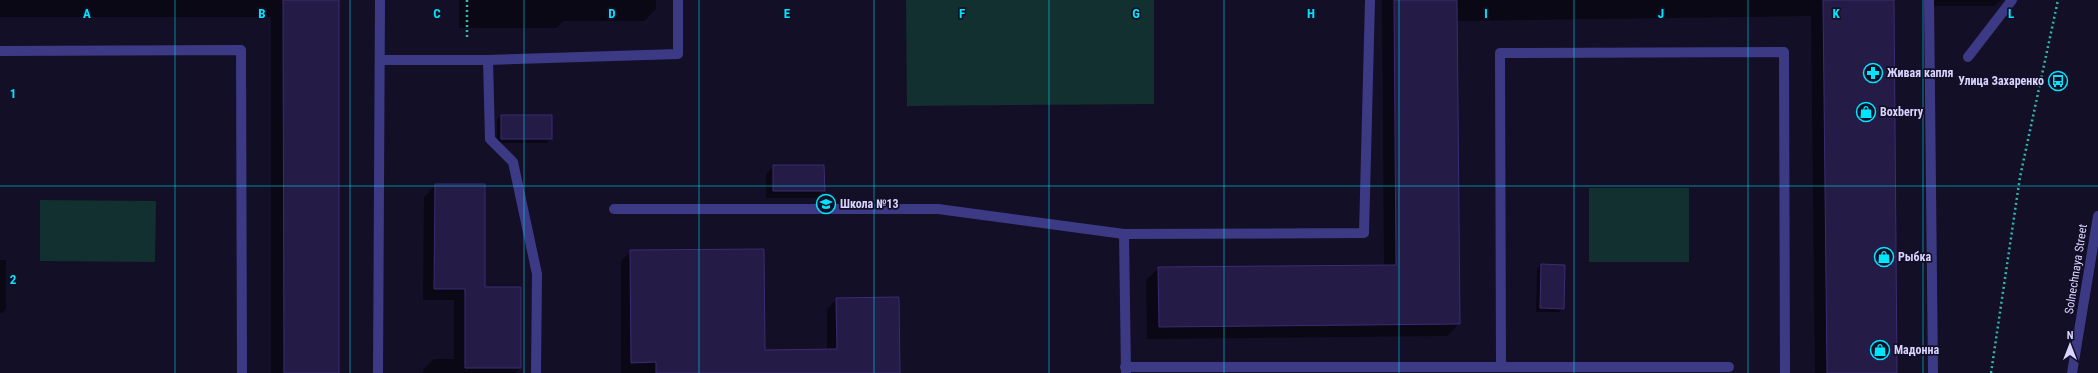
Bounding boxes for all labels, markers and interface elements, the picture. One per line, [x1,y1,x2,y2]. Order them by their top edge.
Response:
text: A [83,6,91,21]
text: B [258,6,266,21]
text: C [433,6,441,21]
text: D [608,6,616,21]
text: E [784,6,791,21]
text: F [959,6,965,21]
text: G [1132,6,1140,21]
text: H [1307,6,1315,21]
text: I [1484,6,1488,21]
text: J [1658,6,1664,21]
text: K [1832,6,1840,21]
text: L [2008,6,2014,21]
pharmacy icon: Живая капля [1862,62,1884,84]
place label: Живая капля [1887,66,1954,80]
bus stop icon: Улица Захаренко [2047,70,2069,92]
place label: Улица Захаренко [1958,74,2044,88]
text: 1 [10,86,16,101]
shop icon: Boxberry [1855,101,1877,123]
place label: Boxberry [1880,105,1924,119]
school or university icon: Школа №13 [815,193,837,215]
place label: Школа №13 [840,197,899,211]
street label: Solnechnaya Street [2062,223,2090,315]
shop icon: Рыбка [1873,246,1895,268]
place label: Рыбка [1898,250,1932,264]
text: 2 [10,272,17,287]
north arrow [2050,325,2090,365]
text: N [2067,329,2074,342]
shop icon: Мадонна [1869,339,1891,361]
place label: Мадонна [1894,343,1939,357]

